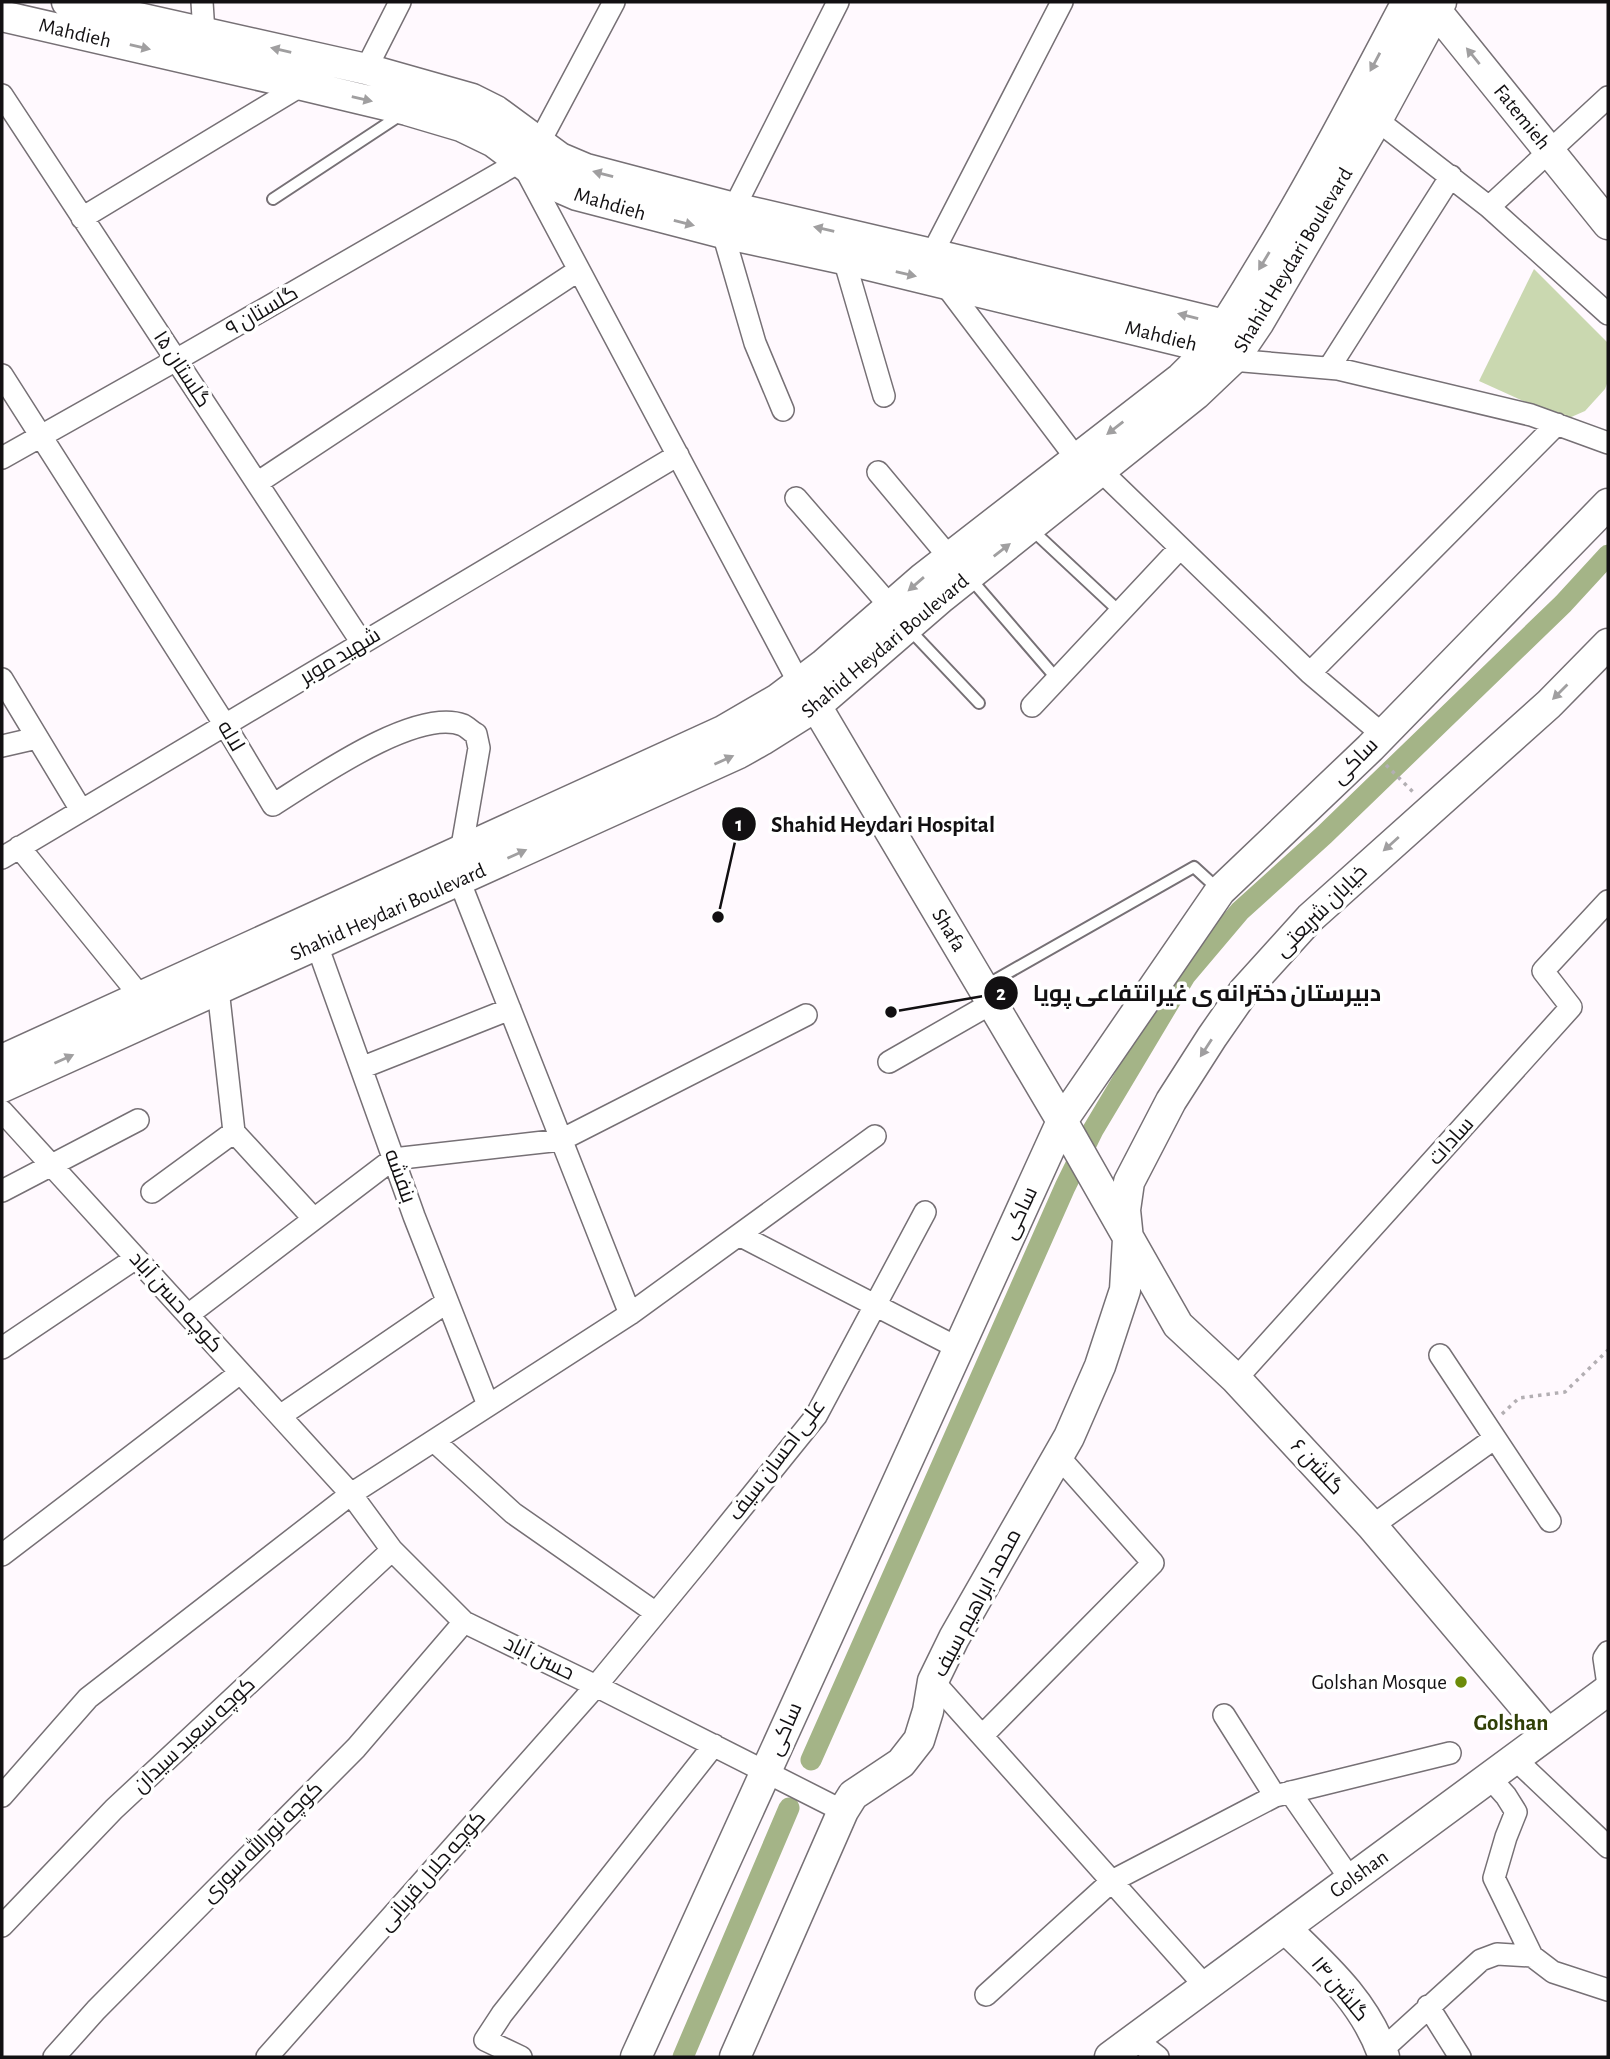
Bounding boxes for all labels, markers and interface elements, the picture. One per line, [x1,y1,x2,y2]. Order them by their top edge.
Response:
street label: Mahdieh [37,14,113,52]
one-way arrow [129,42,151,53]
one-way arrow [270,44,292,55]
one-way arrow [1465,48,1480,66]
one-way arrow [1370,52,1381,72]
street label: Fatemieh [1490,81,1554,153]
one-way arrow [351,94,373,105]
street label: Shahid Heydari Boulevard [1230,164,1356,356]
one-way arrow [592,168,614,179]
street label: Mahdieh [572,184,648,224]
one-way arrow [673,218,695,229]
one-way arrow [813,223,835,234]
one-way arrow [1258,251,1271,270]
one-way arrow [895,269,917,280]
street label: گلستان ۹ [222,282,303,342]
one-way arrow [1177,310,1199,321]
street label: Mahdieh [1123,317,1199,355]
street label: گلستان ۱۵ [148,327,214,412]
one-way arrow [1106,421,1124,436]
one-way arrow [993,543,1011,557]
street label: Shahid Heydari Boulevard [797,570,973,722]
one-way arrow [908,576,925,591]
street label: شهید موبر [295,624,385,690]
one-way arrow [1553,683,1569,700]
street label: لاله [214,717,248,755]
street label: ساکی [1328,734,1383,789]
one-way arrow [714,754,734,766]
callout: Shahid Heydari Hospital [722,802,1009,846]
text: 1 [735,814,743,835]
text: Shahid Heydari Hospital [771,814,995,837]
one-way arrow [1382,836,1400,852]
one-way arrow [506,848,527,859]
street label: Shahid Heydari Boulevard [287,859,489,965]
street label: خیابان شریعتی [1271,861,1372,962]
street label: Shafa [928,905,970,955]
callout: دبیرستان دخترانه ی غیرانتفاعی پویا [984,971,1395,1015]
text: 2 [996,983,1006,1004]
text: دبیرستان دخترانه ی غیرانتفاعی پویا [1033,983,1381,1009]
one-way arrow [1199,1038,1212,1057]
one-way arrow [54,1053,74,1065]
street label: سادات [1424,1113,1478,1169]
street label: بنفشه [381,1146,419,1206]
street label: ساکی [999,1184,1043,1243]
street label: کوچه حسن آباد [123,1246,228,1358]
street label: علی احسان سیف [725,1396,831,1526]
street label: گلشن ۶ [1285,1436,1347,1500]
street label: محمد ابراهیم سیف [929,1526,1027,1682]
street label: حسن آباد [500,1630,578,1686]
place label: Golshan Mosque [1312,1672,1447,1693]
street label: کوچه سعید سیدان [129,1673,261,1799]
marker: Golshan Mosque [1453,1674,1469,1690]
street label: ساکی [764,1699,808,1759]
district label: Golshan [1474,1712,1548,1735]
street label: کوچه نورالله سوری [195,1775,328,1908]
street label: کوچه جلال قربانی [375,1807,492,1937]
street label: Golshan [1326,1846,1392,1902]
street label: گلشن ۱۴ [1306,1953,1373,2026]

